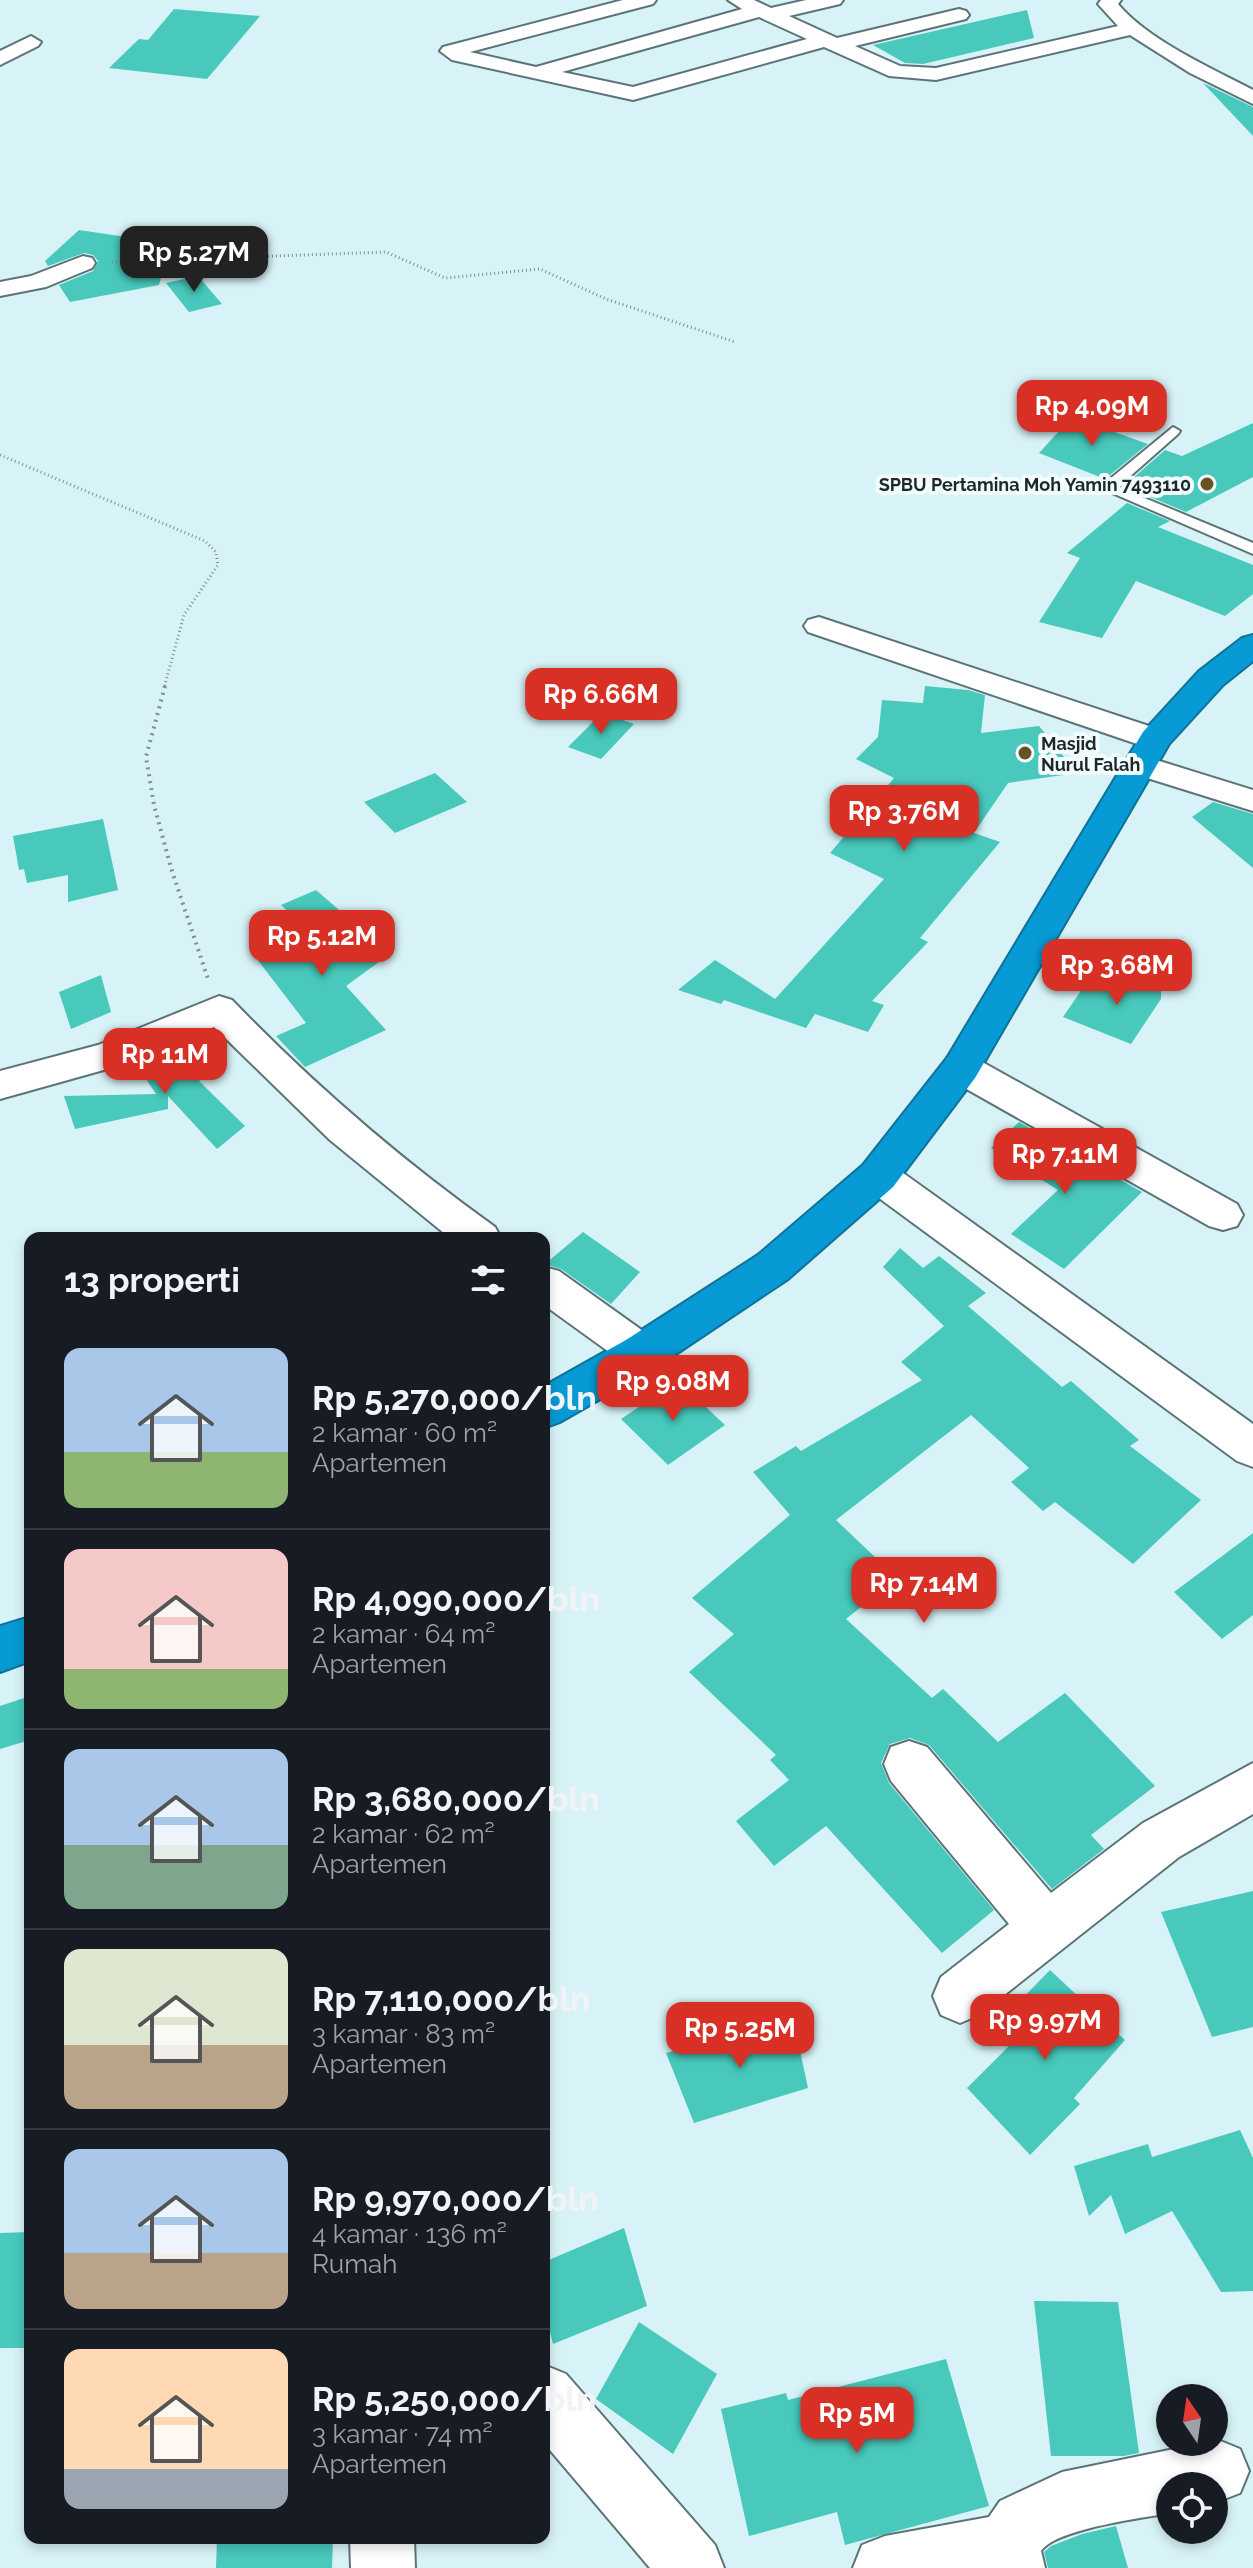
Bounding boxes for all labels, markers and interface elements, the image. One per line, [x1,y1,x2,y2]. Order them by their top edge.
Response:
pin: Rp 5.27M [111,226,277,294]
text: Rp 5.27M [138,237,250,267]
pin: Rp 4.09M [1009,380,1175,448]
text: Rp 4.09M [1035,391,1149,421]
place label: SPBU Pertamina Moh Yamin 7493110 [879,474,1191,495]
marker: SPBU Pertamina Moh Yamin 7493110 [1198,475,1216,493]
pin: Rp 6.66M [518,668,684,736]
text: Rp 6.66M [543,679,659,709]
place label: Masjid Nurul Falah [1041,733,1140,775]
marker: Masjid Nurul Falah [1016,744,1034,762]
pin: Rp 3.76M [821,785,987,853]
text: Rp 3.76M [848,796,960,826]
pin: Rp 5.12M [239,910,405,978]
text: Rp 5.12M [267,921,377,951]
pin: Rp 3.68M [1034,939,1200,1007]
text: Rp 3.68M [1060,950,1174,980]
pin: Rp 11M [100,1028,230,1096]
text: Rp 11M [121,1039,209,1069]
pin: Rp 7.11M [982,1128,1148,1196]
text: Rp 7.11M [1011,1139,1119,1169]
icon: filters [466,1258,510,1302]
text: 13 properti [64,1260,240,1300]
pin: Rp 9.08M [590,1355,756,1423]
text: Rp 9.08M [615,1366,731,1396]
text: Rp 5,270,000/bln [312,1378,597,1418]
icon: home [128,1380,224,1476]
text: 2 kamar · 60 m² [312,1418,497,1448]
text: Apartemen [312,1448,447,1478]
pin: Rp 7.14M [841,1557,1007,1625]
text: Rp 7.14M [869,1568,979,1598]
text: Rp 4,090,000/bln [312,1579,600,1619]
icon: home [128,1581,224,1677]
text: 2 kamar · 64 m² [312,1619,495,1649]
text: Apartemen [312,1649,447,1679]
text: Rp 3,680,000/bln [312,1779,600,1819]
icon: home [128,1781,224,1877]
text: 2 kamar · 62 m² [312,1819,495,1849]
text: Apartemen [312,1849,447,1879]
text: Rp 7,110,000/bln [312,1979,590,2019]
icon: home [128,1981,224,2077]
pin: Rp 9.97M [962,1994,1128,2062]
pin: Rp 5.25M [657,2002,823,2070]
text: Rp 9.97M [988,2005,1102,2035]
text: Rp 5.25M [684,2013,796,2043]
text: 3 kamar · 83 m² [312,2019,495,2049]
text: Apartemen [312,2049,447,2079]
text: Rp 9,970,000/bln [312,2179,599,2219]
icon: home [128,2181,224,2277]
text: 4 kamar · 136 m² [312,2219,507,2249]
text: Rumah [312,2249,397,2279]
text: Rp 5,250,000/bln [312,2379,597,2419]
icon: home [128,2381,224,2477]
north arrow [1156,2384,1228,2456]
map controls [1156,2384,1228,2544]
pin: Rp 5M [801,2387,913,2455]
text: Rp 5M [819,2398,895,2428]
text: 3 kamar · 74 m² [312,2419,493,2449]
text: Apartemen [312,2449,447,2479]
button: locate [1156,2472,1228,2544]

